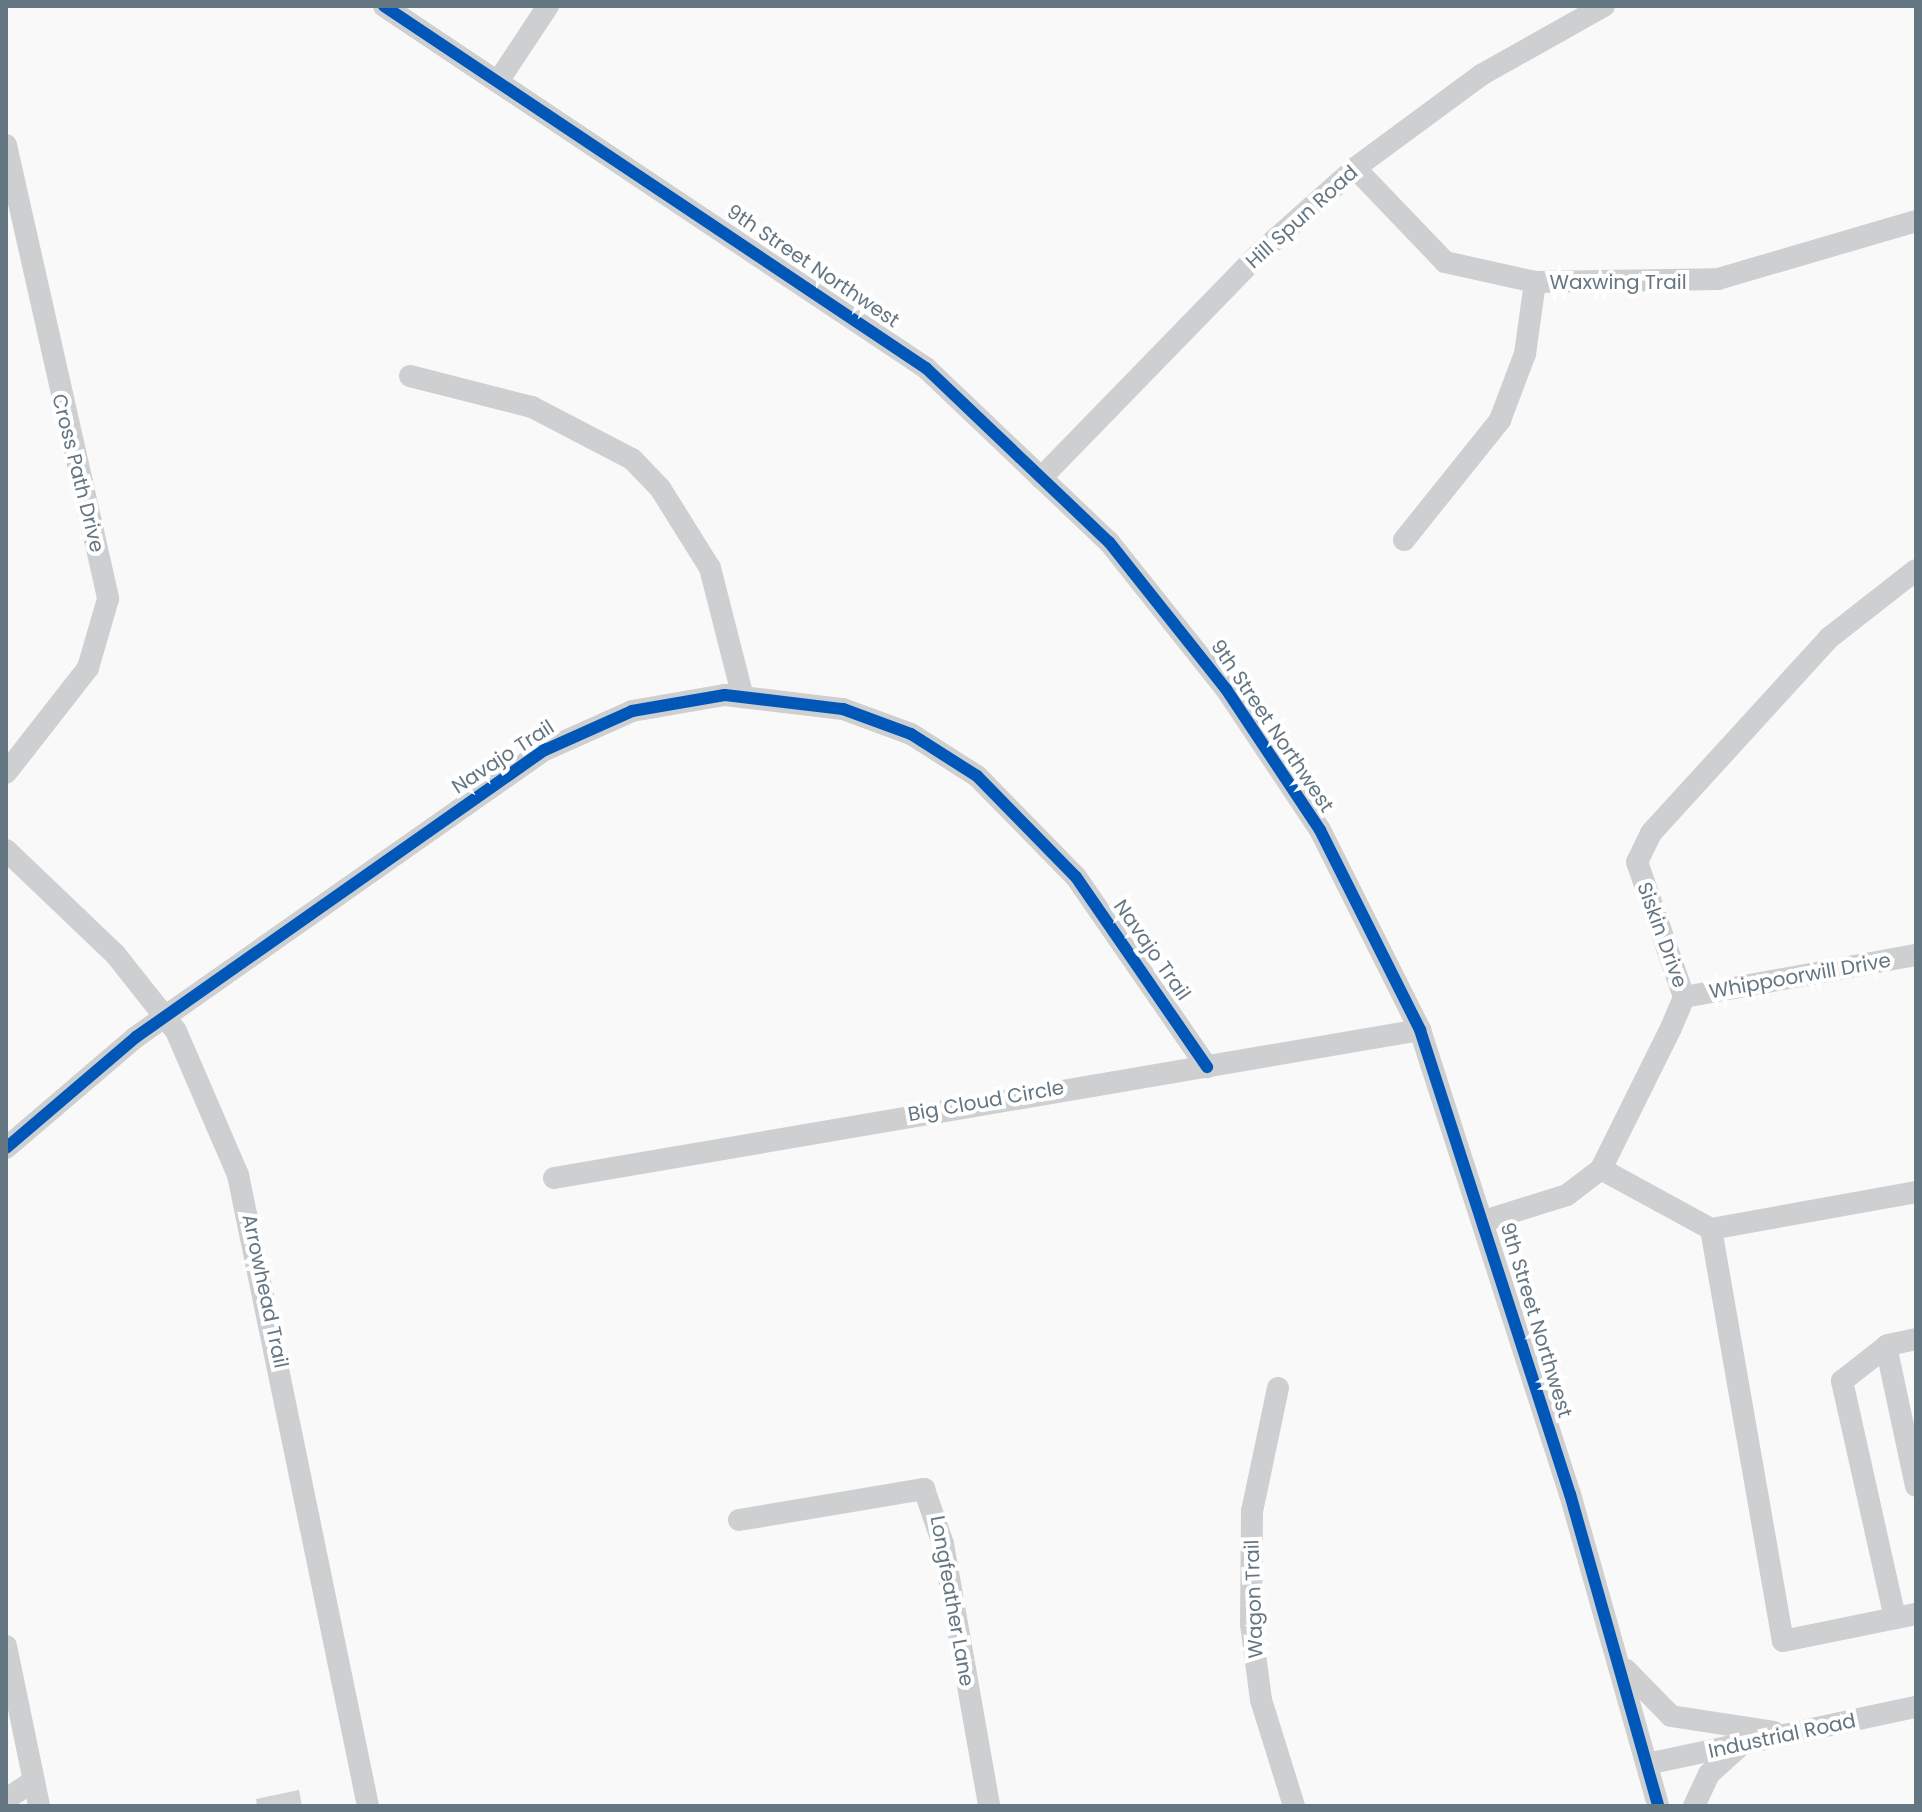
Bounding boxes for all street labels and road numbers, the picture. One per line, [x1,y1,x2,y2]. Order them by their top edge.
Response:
street label: Hill Spun Road [1241,161,1363,273]
street label: 9th Street Northwest [722,199,904,333]
street label: Waxwing Trail [1549,270,1687,294]
street label: Cross Path Drive [47,391,109,555]
street label: 9th Street Northwest [1205,635,1339,817]
street label: Navajo Trail [447,715,559,799]
street label: Siskin Drive [1632,879,1692,991]
street label: Navajo Trail [1109,895,1195,1005]
street label: Whippoorwill Drive [1707,948,1893,1004]
street label: Big Cloud Circle [906,1075,1066,1127]
street label: Arrowhead Trail [237,1212,293,1370]
street label: 9th Street Northwest [1495,1220,1577,1420]
street label: Longfeather Lane [925,1514,979,1688]
street label: Wagon Trail [1240,1539,1268,1659]
street label: Industrial Road [1706,1709,1858,1763]

